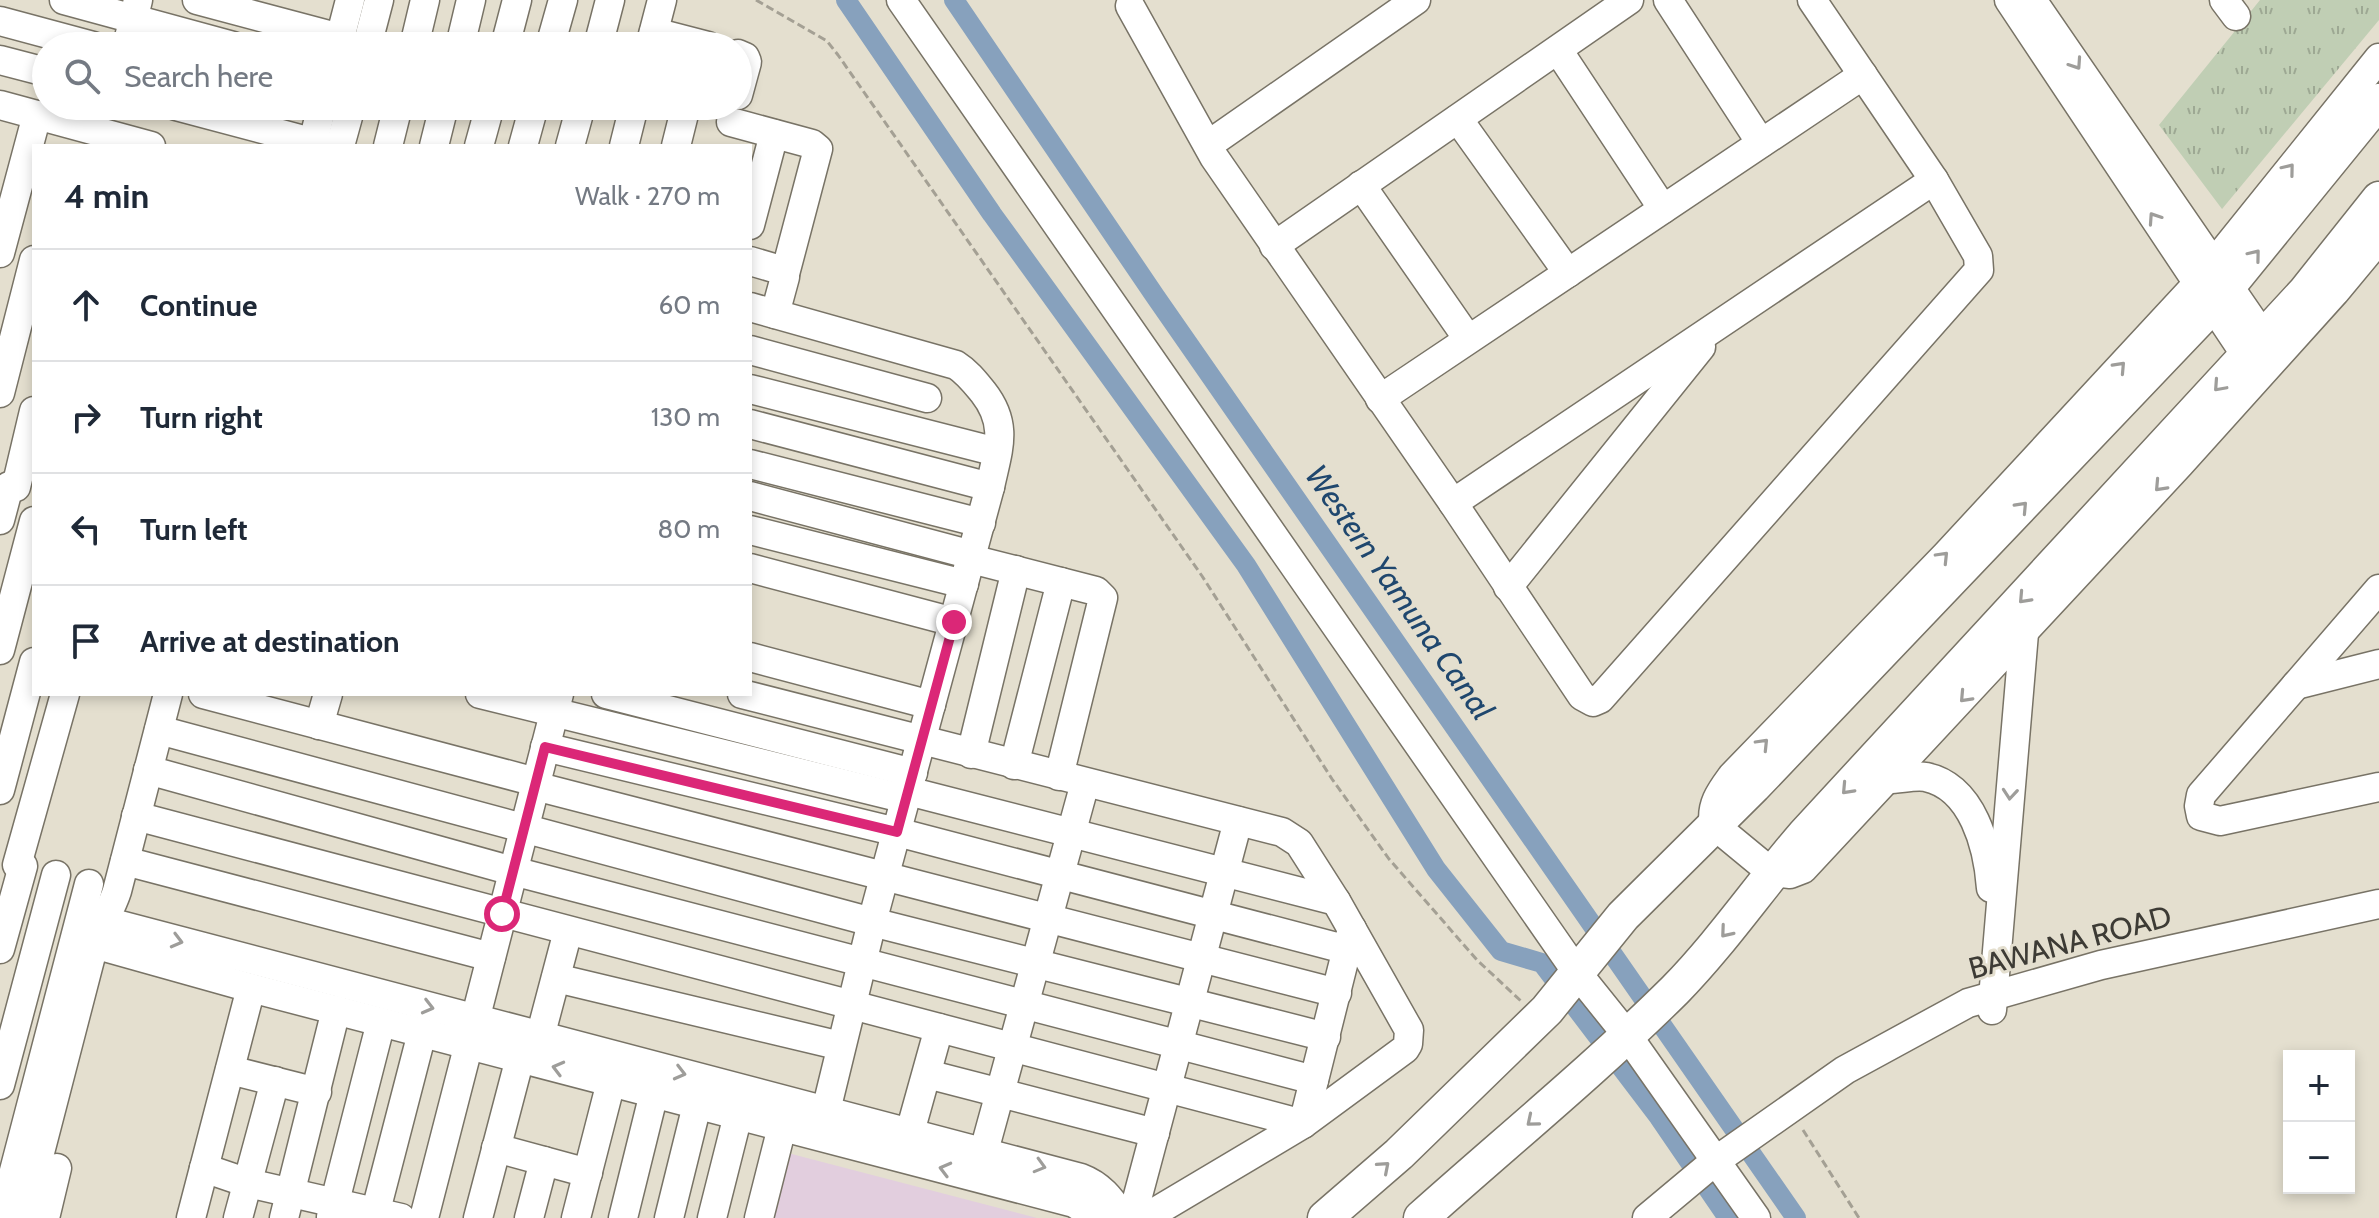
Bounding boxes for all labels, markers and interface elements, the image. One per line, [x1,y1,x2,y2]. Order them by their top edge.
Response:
search box [32,32,752,120]
icon: search [60,54,104,98]
one-way arrow [2066,56,2081,70]
text: Search here [124,58,273,95]
one-way arrow [2279,164,2294,178]
text: 4 min [64,175,149,217]
text: Walk · 270 m [575,180,720,212]
one-way arrow [2149,213,2164,227]
one-way arrow [2246,249,2260,264]
icon: ahead [64,283,108,327]
text: Continue [140,287,257,324]
text: 60 m [658,289,720,321]
one-way arrow [2111,362,2126,376]
one-way arrow [2213,377,2228,391]
icon: right [64,395,108,439]
text: Turn right [140,399,263,436]
text: 130 m [651,401,720,433]
water label: Western Yamuna Canal [1297,457,1503,727]
one-way arrow [2156,476,2170,491]
one-way arrow [2012,502,2026,517]
icon: left [64,507,108,551]
text: Turn left [140,511,248,548]
text: 80 m [657,513,720,545]
one-way arrow [1934,552,1948,566]
one-way arrow [2018,589,2033,603]
route end [936,604,972,640]
icon: arrive [64,619,108,663]
text: Arrive at destination [140,623,400,660]
one-way arrow [1959,688,1974,702]
one-way arrow [1753,739,1767,754]
one-way arrow [1843,779,1857,794]
one-way arrow [2002,788,2019,801]
route start [484,896,520,932]
street label: BAWANA ROAD [1964,897,2176,987]
one-way arrow [1721,922,1736,937]
one-way arrow [169,931,183,948]
one-way arrow [421,998,435,1015]
map controls [2283,1050,2355,1194]
button: + [2283,1050,2355,1122]
one-way arrow [551,1061,565,1078]
one-way arrow [672,1064,686,1081]
one-way arrow [1526,1111,1541,1126]
button: − [2283,1122,2355,1194]
one-way arrow [1032,1157,1046,1173]
one-way arrow [938,1162,952,1179]
one-way arrow [1375,1162,1389,1177]

